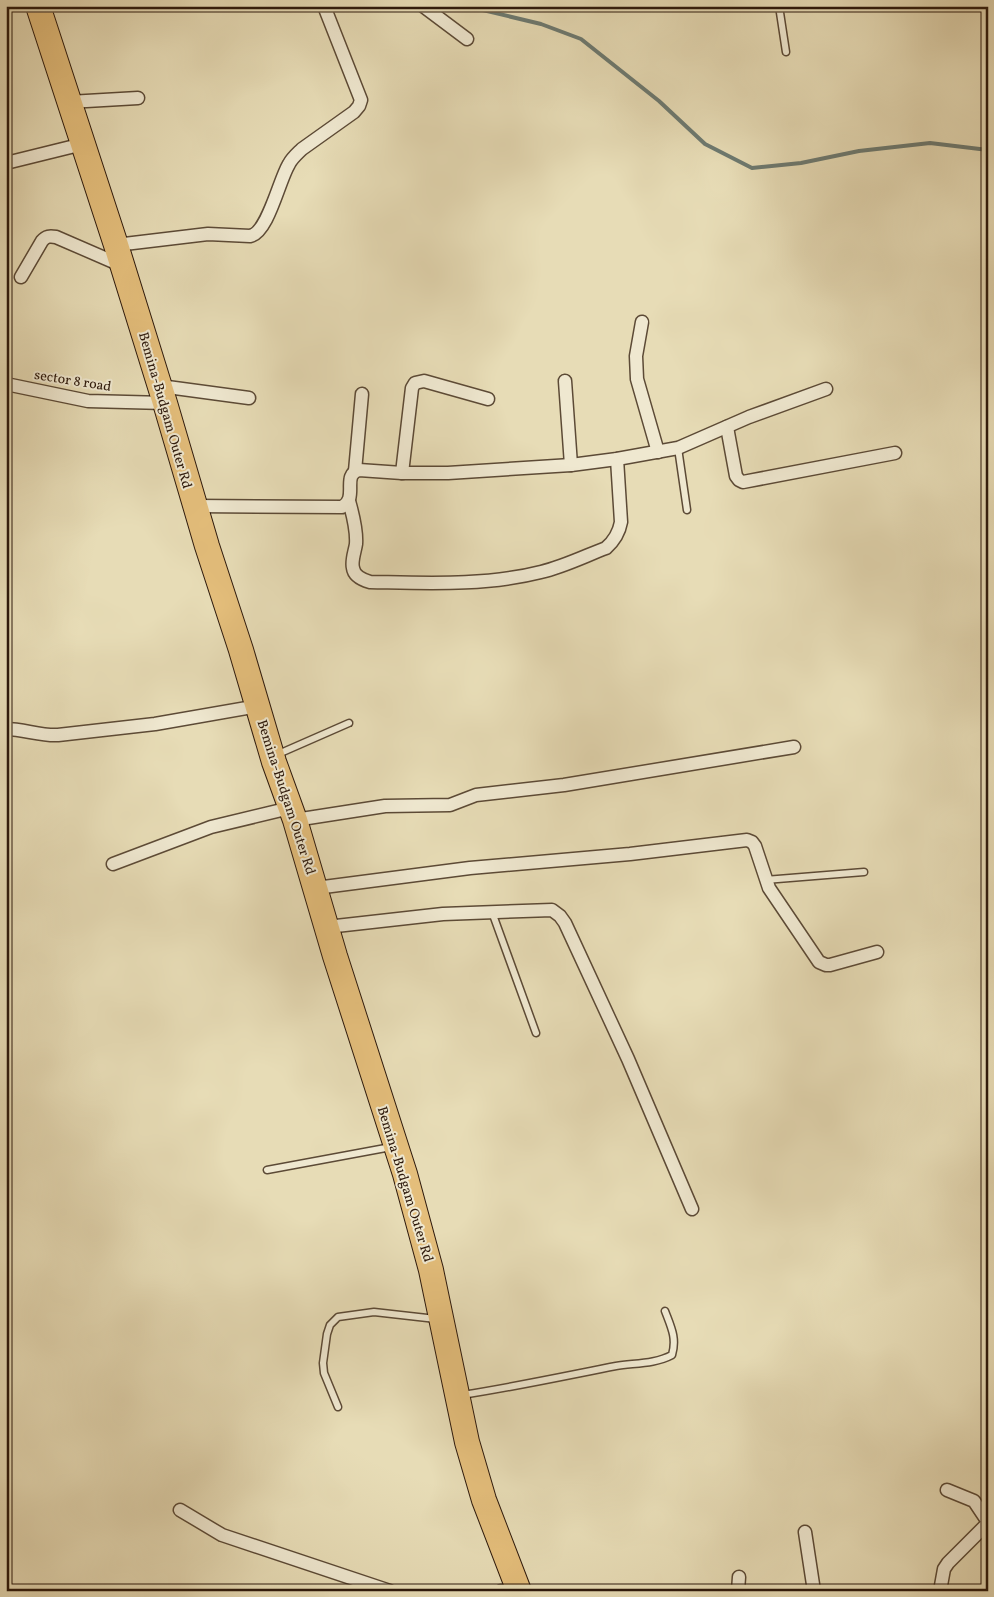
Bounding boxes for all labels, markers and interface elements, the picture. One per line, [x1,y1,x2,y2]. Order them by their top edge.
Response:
street label: Bemina-Budgam Outer Rd [133,330,196,491]
street label: sector 8 road [33,366,113,397]
street label: Bemina-Budgam Outer Rd [252,718,320,878]
street label: Bemina-Budgam Outer Rd [372,1104,437,1265]

